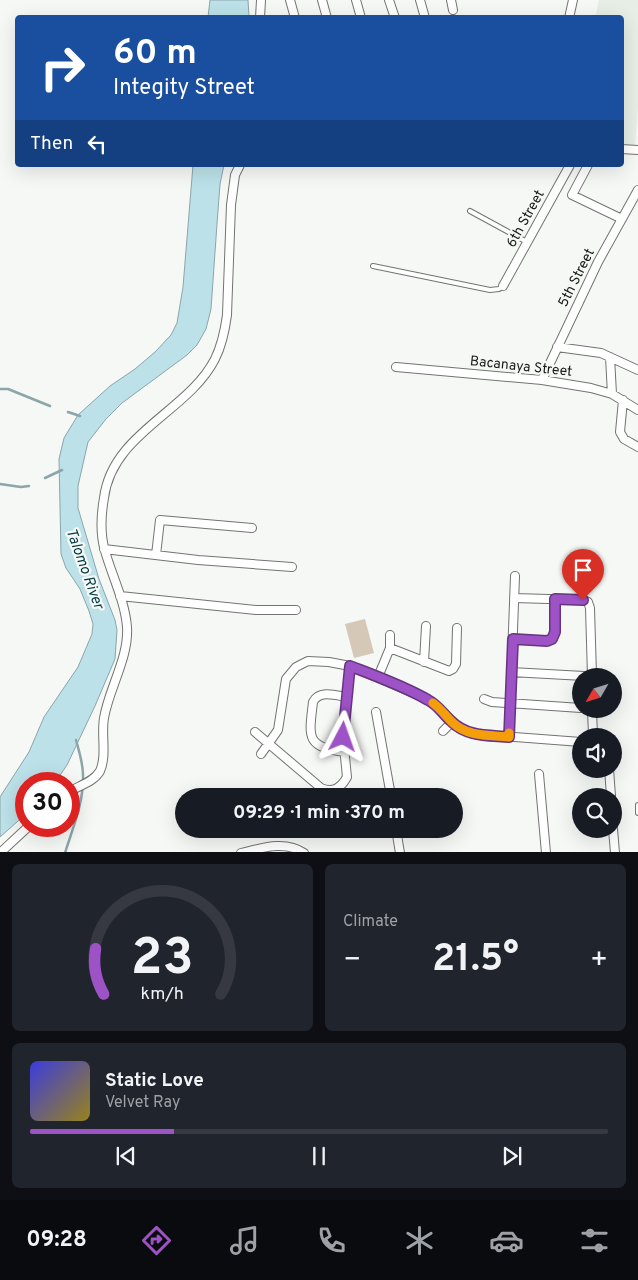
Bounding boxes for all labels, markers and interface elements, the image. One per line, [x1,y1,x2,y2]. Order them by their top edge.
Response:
text: 60 m [113,32,197,76]
icon: right [30,35,95,100]
text: Integity Street [113,75,255,102]
icon: left [83,130,111,158]
text: Then [30,132,73,156]
street label: 6th Street [503,187,549,251]
street label: 5th Street [555,246,599,310]
street label: Bacanaya Street [469,353,573,381]
water label: Talomo River [61,526,108,613]
pin [562,549,604,600]
icon: arrive [569,556,597,584]
north arrow [572,668,622,718]
map controls [572,668,622,838]
position arrow [316,710,368,762]
button: sound [572,728,622,778]
speed limit sign: 30 [15,772,80,837]
button: search [572,788,622,838]
text: 09:29 · 1 min · 370 m [233,801,405,825]
text: Climate [343,912,398,932]
text: 23 [131,927,194,993]
text: 21.5° [432,936,519,985]
text: − [343,943,361,979]
text: + [590,943,608,979]
text: km/h [141,983,184,1006]
text: Static Love [105,1069,204,1093]
text: Velvet Ray [105,1093,180,1113]
icon: previous [112,1142,140,1170]
icon: pause [305,1142,333,1170]
icon: next [498,1142,526,1170]
icon: directions [139,1223,174,1258]
icon: music [227,1223,262,1258]
icon: phone [314,1223,349,1258]
icon: climate [402,1223,437,1258]
icon: car [489,1223,524,1258]
icon: filters [577,1223,612,1258]
text: 09:28 [26,1227,87,1254]

